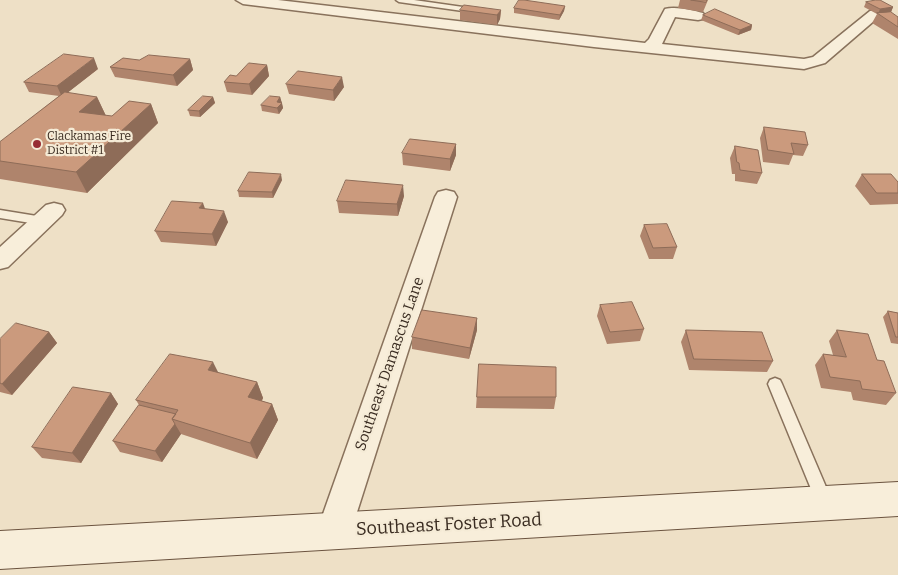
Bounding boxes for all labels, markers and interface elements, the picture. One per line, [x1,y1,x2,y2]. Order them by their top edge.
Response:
place label: Clackamas Fire District #1 [47,130,131,158]
marker: Clackamas Fire District #1 [31,138,43,150]
street label: Southeast Damascus Lane [352,275,428,453]
street label: Southeast Foster Road [355,509,543,541]

